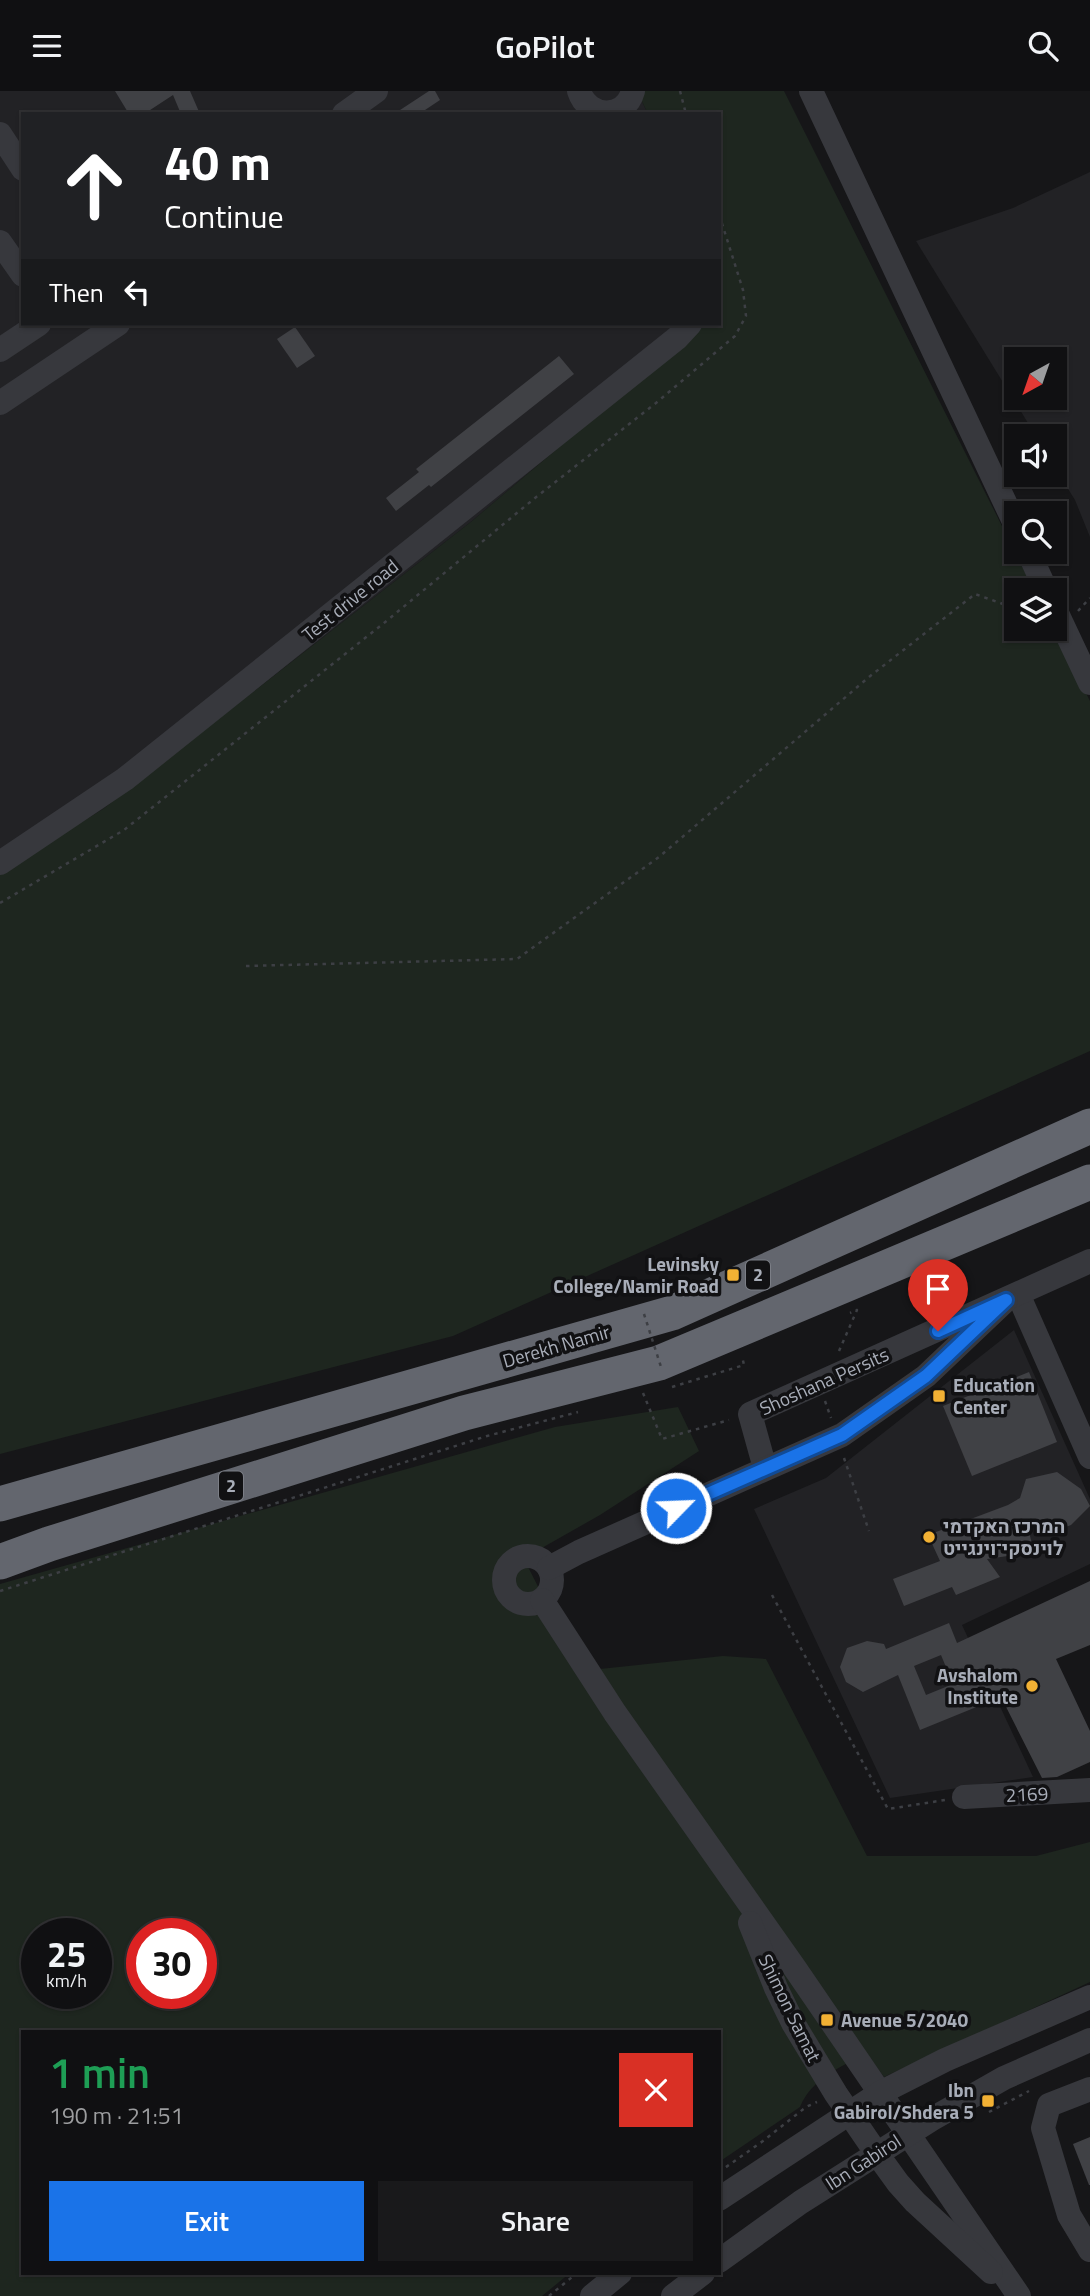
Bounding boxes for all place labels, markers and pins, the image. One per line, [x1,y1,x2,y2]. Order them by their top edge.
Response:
place label: Levinsky College/Namir Road [553,1249,719,1300]
pin [908,1259,968,1331]
marker: Levinsky College/Namir Road [725,1267,741,1283]
place label: Education Center [953,1370,1035,1421]
marker: Education Center [931,1388,947,1404]
place label: המרכז האקדמי לוינסקי־וינגייט [943,1511,1065,1562]
marker: המרכז האקדמי לוינסקי־וינגייט [921,1529,937,1545]
place label: Avshalom Institute [937,1660,1018,1711]
marker: Avshalom Institute [1024,1678,1040,1694]
place label: Avenue 5/2040 [841,2005,968,2034]
marker: Avenue 5/2040 [819,2012,835,2028]
place label: Ibn Gabirol/Shdera 5 [834,2075,974,2126]
marker: Ibn Gabirol/Shdera 5 [980,2093,996,2109]

